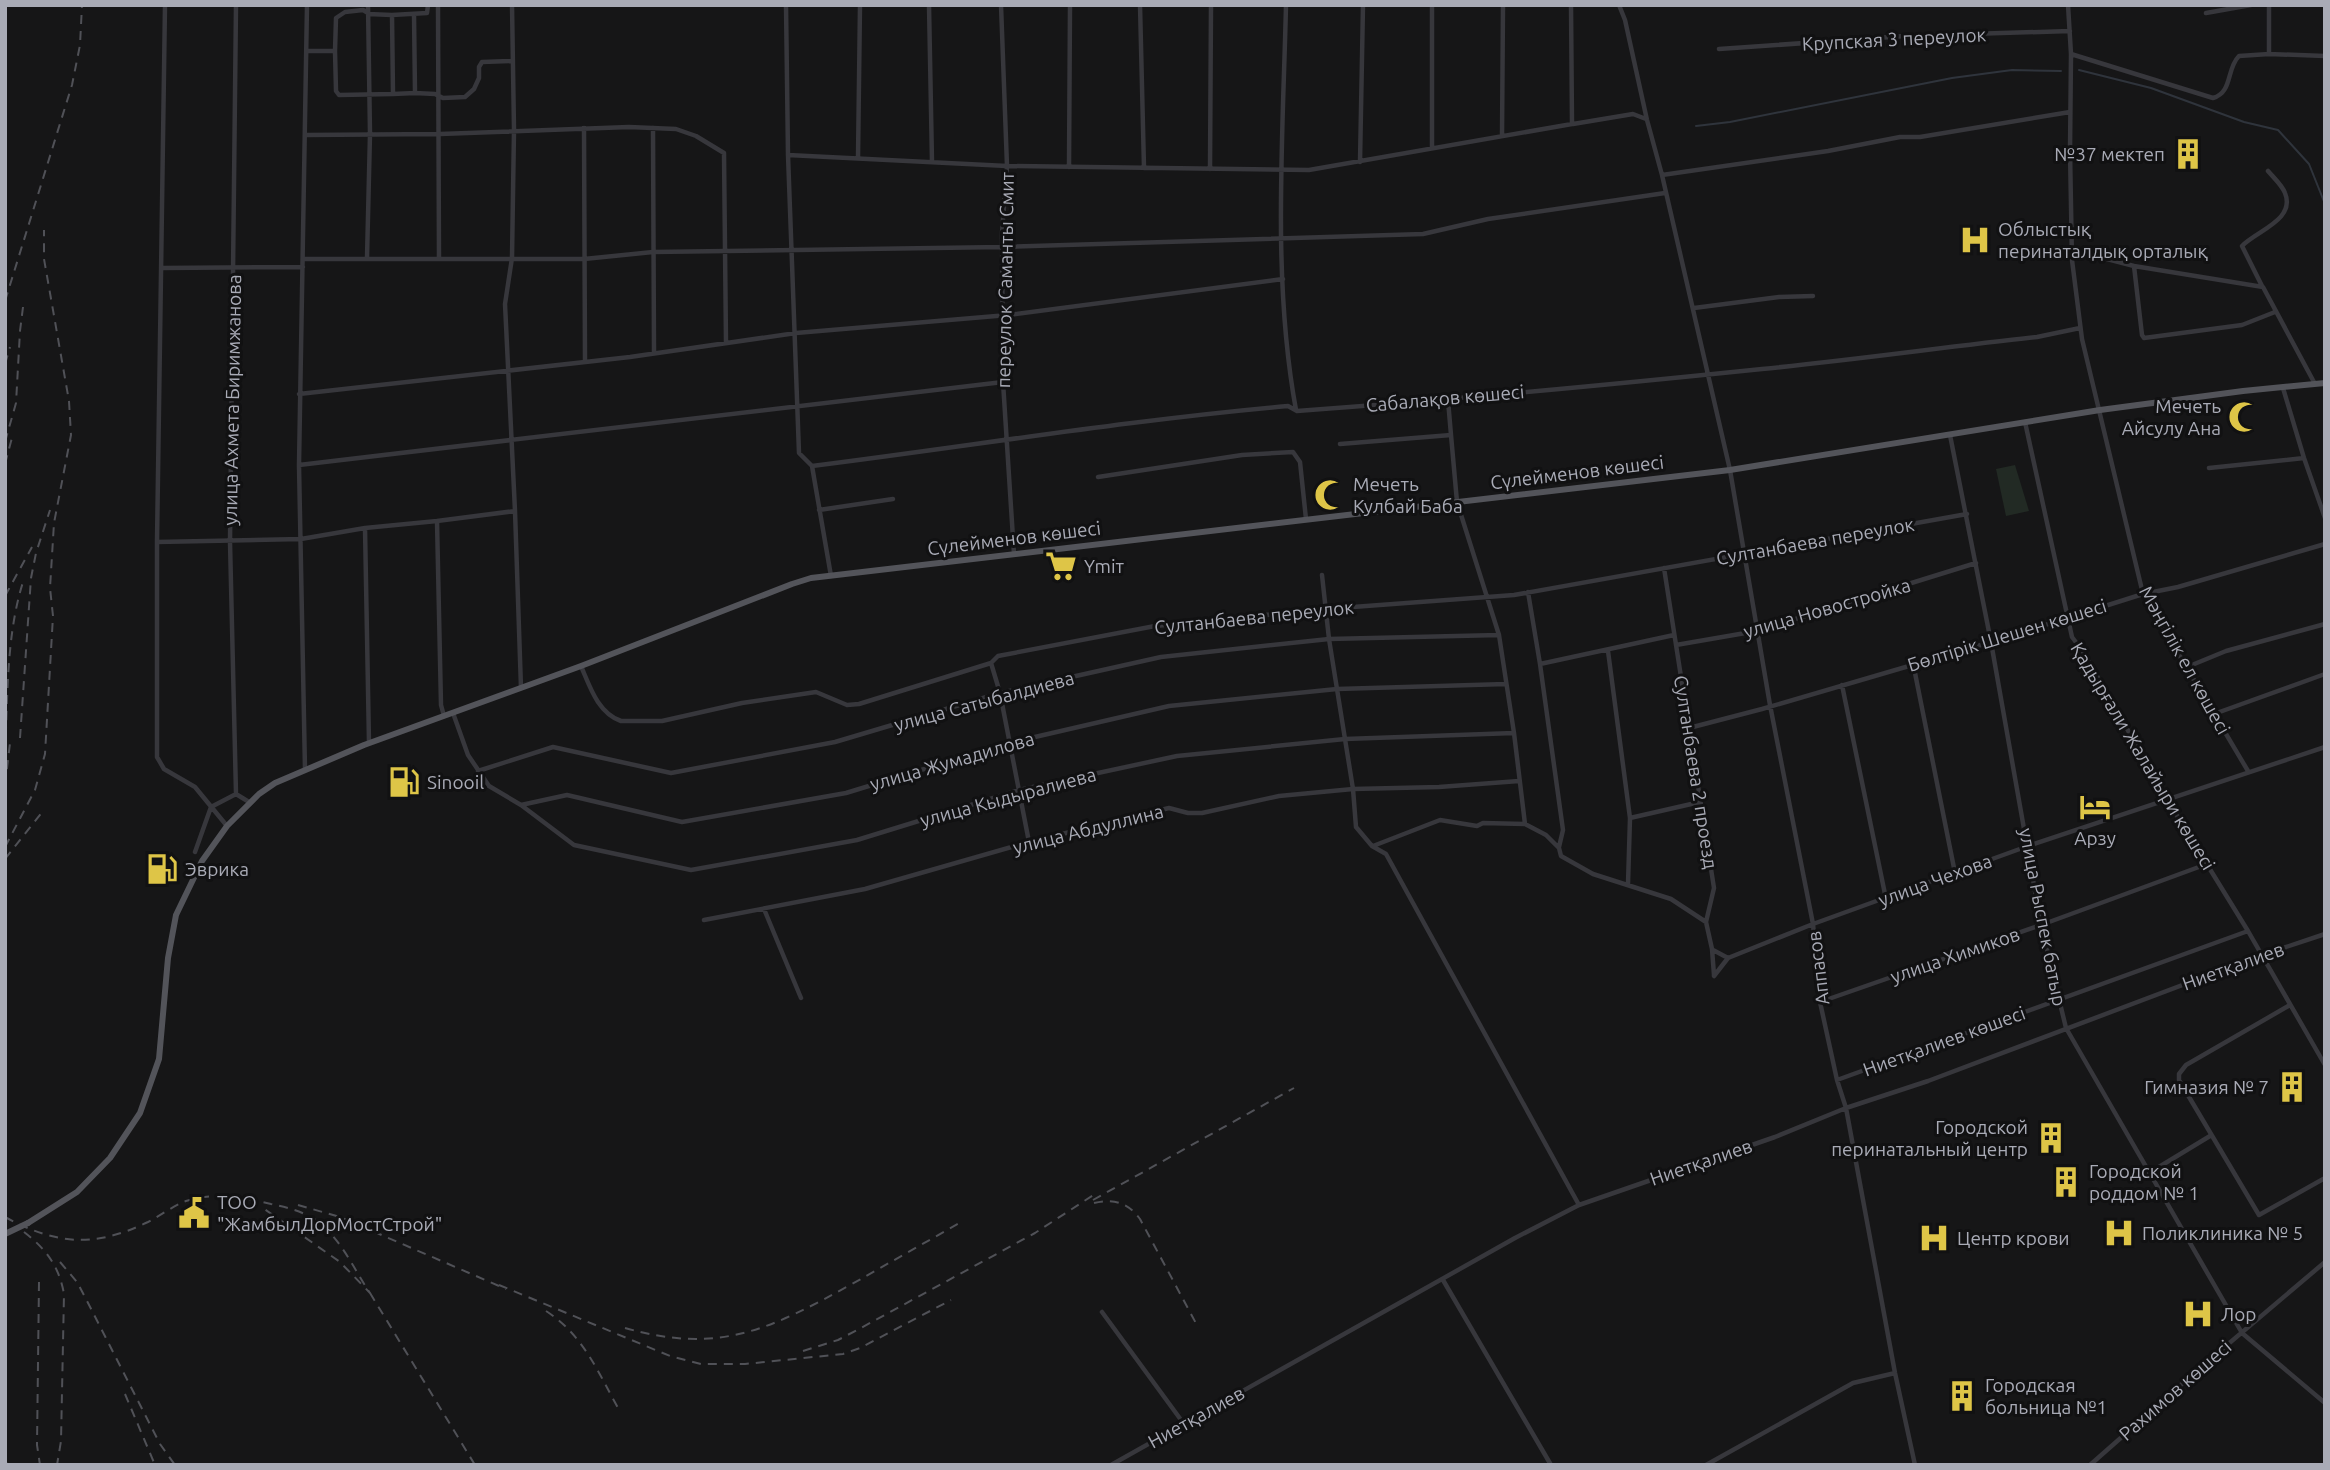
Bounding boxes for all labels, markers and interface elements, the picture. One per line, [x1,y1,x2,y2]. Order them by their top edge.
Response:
street label: Крупская 3 переулок [1801,23,1987,55]
building icon: №37 мектеп [2171,137,2205,171]
place label: №37 мектеп [2054,143,2165,165]
street label: переулок Саманты Смит [992,171,1018,388]
place label: Облыстық перинаталдық орталық [1998,218,2208,262]
hospital icon: Облыстық перинаталдық орталық [1958,223,1992,257]
street label: улица Ахмета Биримжанова [219,274,245,526]
street label: Сабалақов көшесі [1365,380,1525,416]
place label: Мечеть Айсулу Ана [2122,395,2221,439]
mosque icon: Мечеть Айсулу Ана [2227,400,2261,434]
street label: Сүлейменов көшесі [1489,450,1665,494]
place label: Мечеть Кулбай Баба [1353,473,1463,517]
mosque icon: Мечеть Кулбай Баба [1313,478,1347,512]
street label: Султанбаева переулок [1714,513,1916,569]
street label: Сүлейменов көшесі [926,516,1102,560]
supermarket icon: Ymiт [1044,549,1078,583]
place label: Ymiт [1084,555,1125,577]
street label: улица Новостройка [1741,574,1913,642]
street label: Мәңгілік ел көшесі [2135,582,2235,738]
street label: Бөлтірік Шешен көшесі [1905,594,2109,676]
street label: Султанбаева переулок [1153,596,1355,638]
street label: Қадырғали Жалайыри көшесі [2066,638,2220,874]
street label: улица Сатыбалдиева [892,666,1076,736]
street label: Султанбаева 2 проезд [1670,674,1722,870]
street label: улица Жумадилова [867,727,1037,795]
street label: улица Кыдыралиева [918,763,1098,831]
fuel station icon: Sinooil [387,765,421,799]
place label: Sinooil [427,771,484,793]
hotel icon: Арзу [2078,790,2112,824]
street label: улица Абдуллина [1010,800,1166,858]
street label: улица Рыспек батыр [2015,826,2071,1008]
place label: Арзу [2074,827,2116,849]
street label: улица Чехова [1875,849,1995,911]
fuel station icon: Эврика [145,852,179,886]
place label: Эврика [185,858,249,880]
street label: улица Химиков [1887,923,2023,987]
street label: Аппасов [1803,930,1833,1006]
street label: Ниетқалиев [2179,937,2287,995]
street label: Ниетқалиев көшесі [1860,1001,2028,1081]
building icon: Гимназия № 7 [2275,1070,2309,1104]
place label: Гимназия № 7 [2144,1076,2269,1098]
place label: Городской перинатальный центр [1831,1116,2028,1160]
building icon: Городской перинатальный центр [2034,1121,2068,1155]
street label: Ниетқалиев [1647,1134,1755,1190]
place label: Городской роддом № 1 [2089,1160,2199,1204]
building icon: Городской роддом № 1 [2049,1165,2083,1199]
place label: ТОО "ЖамбылДорМостСтрой" [217,1191,442,1235]
public building icon: ТОО "ЖамбылДорМостСтрой" [177,1196,211,1230]
hospital icon: Поликлиника № 5 [2102,1216,2136,1250]
hospital icon: Центр крови [1917,1221,1951,1255]
place label: Поликлиника № 5 [2142,1222,2303,1244]
place label: Центр крови [1957,1227,2070,1249]
hospital icon: Лор [2181,1297,2215,1331]
place label: Лор [2221,1303,2256,1325]
street label: Рахимов көшесі [2114,1335,2236,1445]
place label: Городская больница №1 [1985,1374,2107,1418]
building icon: Городская больница №1 [1945,1379,1979,1413]
street label: Ниетқалиев [1144,1382,1248,1452]

